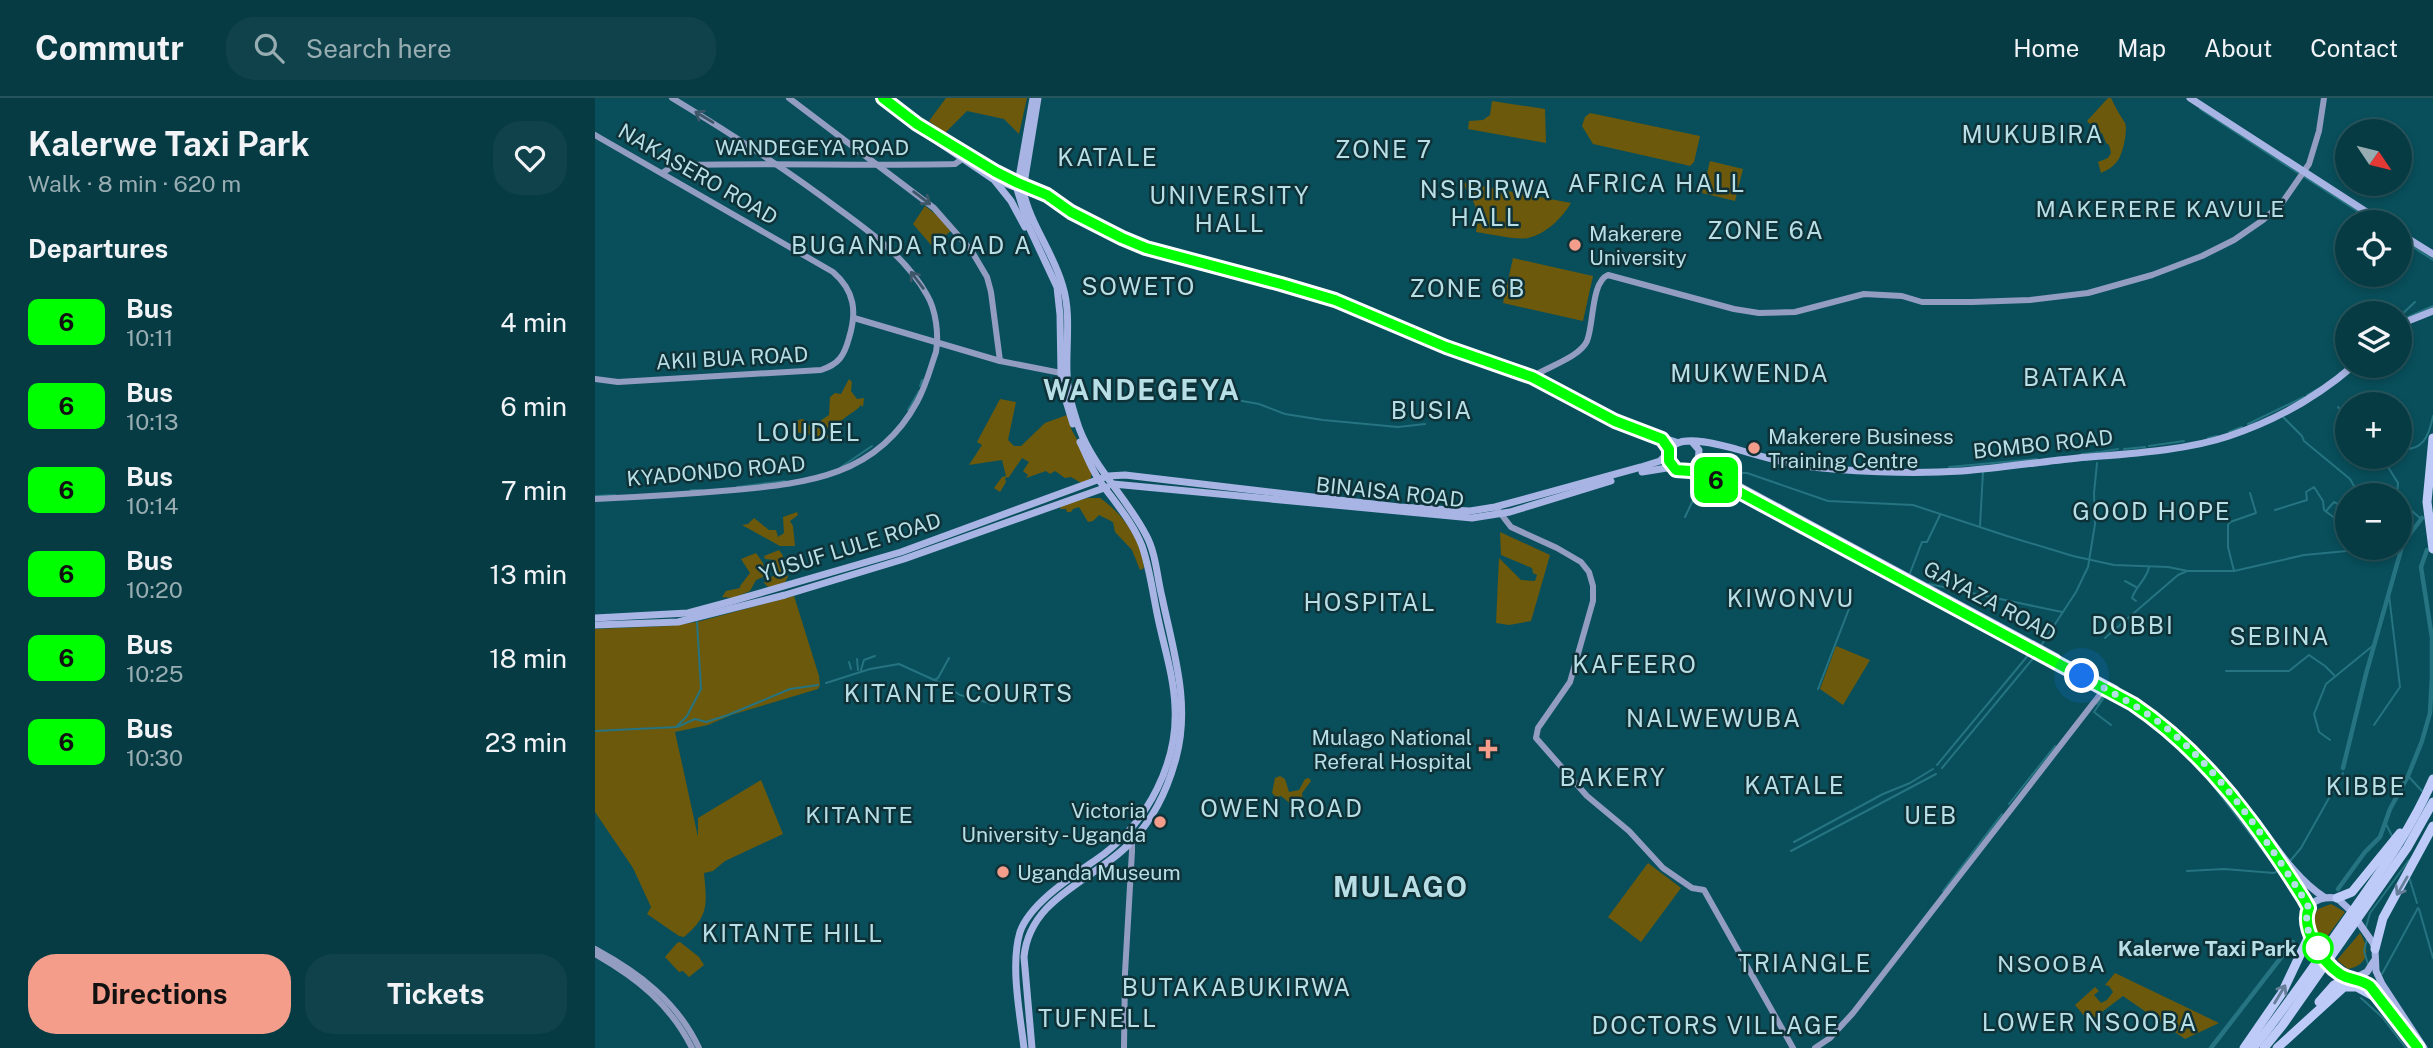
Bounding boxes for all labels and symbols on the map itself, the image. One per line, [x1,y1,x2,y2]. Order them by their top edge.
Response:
one-way arrow [694,110,714,124]
street label: NAKASERO ROAD [614,118,782,230]
north arrow [2335,119,2411,196]
district label: MUKUBIRA [1961,120,2105,148]
street label: WANDEGEYA ROAD [715,135,909,160]
district label: ZONE 7 [1335,135,1433,163]
district label: KATALE [1057,143,1159,171]
district label: AFRICA HALL [1568,169,1746,197]
district label: NSIBIRWA HALL [1420,175,1552,231]
district label: UNIVERSITY HALL [1149,181,1311,237]
one-way arrow [912,190,931,205]
district label: MAKERERE KAVULE [2035,195,2287,222]
district label: ZONE 6A [1707,216,1825,244]
place label: Makerere University [1589,221,1687,270]
district label: BUGANDA ROAD A [791,231,1033,259]
marker: Makerere University [1567,237,1583,253]
one-way arrow [909,271,924,290]
district label: SOWETO [1082,272,1196,300]
district label: ZONE 6B [1410,274,1526,302]
street label: AKII BUA ROAD [655,342,809,374]
district label: MUKWENDA [1670,359,1830,387]
district label: BATAKA [2023,363,2129,391]
district label: WANDEGEYA [1043,373,1241,406]
district label: BUSIA [1391,396,1473,424]
district label: LOUDEL [756,418,862,446]
place label: Makerere Business Training Centre [1768,424,1954,473]
street label: BOMBO ROAD [1972,424,2114,464]
marker: Makerere Business Training Centre [1746,440,1762,456]
street label: KYADONDO ROAD [625,451,807,491]
line badge: 6 [1693,457,1739,503]
street label: BINAISA ROAD [1315,472,1465,512]
district label: GOOD HOPE [2072,497,2232,525]
street label: YUSUF LULE ROAD [756,507,944,587]
street label: GAYAZA ROAD [1919,556,2061,646]
district label: KIWONVU [1727,584,1855,612]
district label: HOSPITAL [1303,588,1437,616]
district label: DOBBI [2091,611,2175,639]
district label: SEBINA [2229,622,2331,650]
district label: KAFEERO [1572,650,1698,678]
your location [2064,658,2099,693]
district label: KITANTE COURTS [844,679,1074,707]
district label: NALWEWUBA [1626,704,1802,732]
place label: Mulago National Referal Hospital [1311,725,1472,774]
marker: Mulago National Referal Hospital [1478,739,1498,759]
district label: BAKERY [1560,763,1666,791]
district label: KATALE [1744,771,1846,799]
district label: KIBBE [2326,772,2406,800]
district label: OWEN ROAD [1200,794,1364,822]
place label: Victoria University - Uganda [961,798,1146,847]
district label: KITANTE [805,801,915,828]
district label: UEB [1904,801,1958,829]
marker: Victoria University - Uganda [1152,814,1168,830]
place label: Uganda Museum [1017,860,1181,885]
marker: Uganda Museum [995,864,1011,880]
district label: MULAGO [1333,870,1469,903]
one-way arrow [2395,875,2408,896]
district label: KITANTE HILL [702,919,884,947]
marker: Kalerwe Taxi Park [2303,933,2333,963]
place label: Kalerwe Taxi Park [2118,936,2297,961]
district label: TRIANGLE [1738,949,1872,977]
district label: NSOOBA [1997,950,2107,977]
district label: BUTAKABUKIRWA [1122,973,1352,1001]
one-way arrow [2274,985,2288,1005]
district label: TUFNELL [1038,1004,1158,1032]
district label: LOWER NSOOBA [1982,1008,2198,1036]
district label: DOCTORS VILLAGE [1592,1011,1840,1039]

